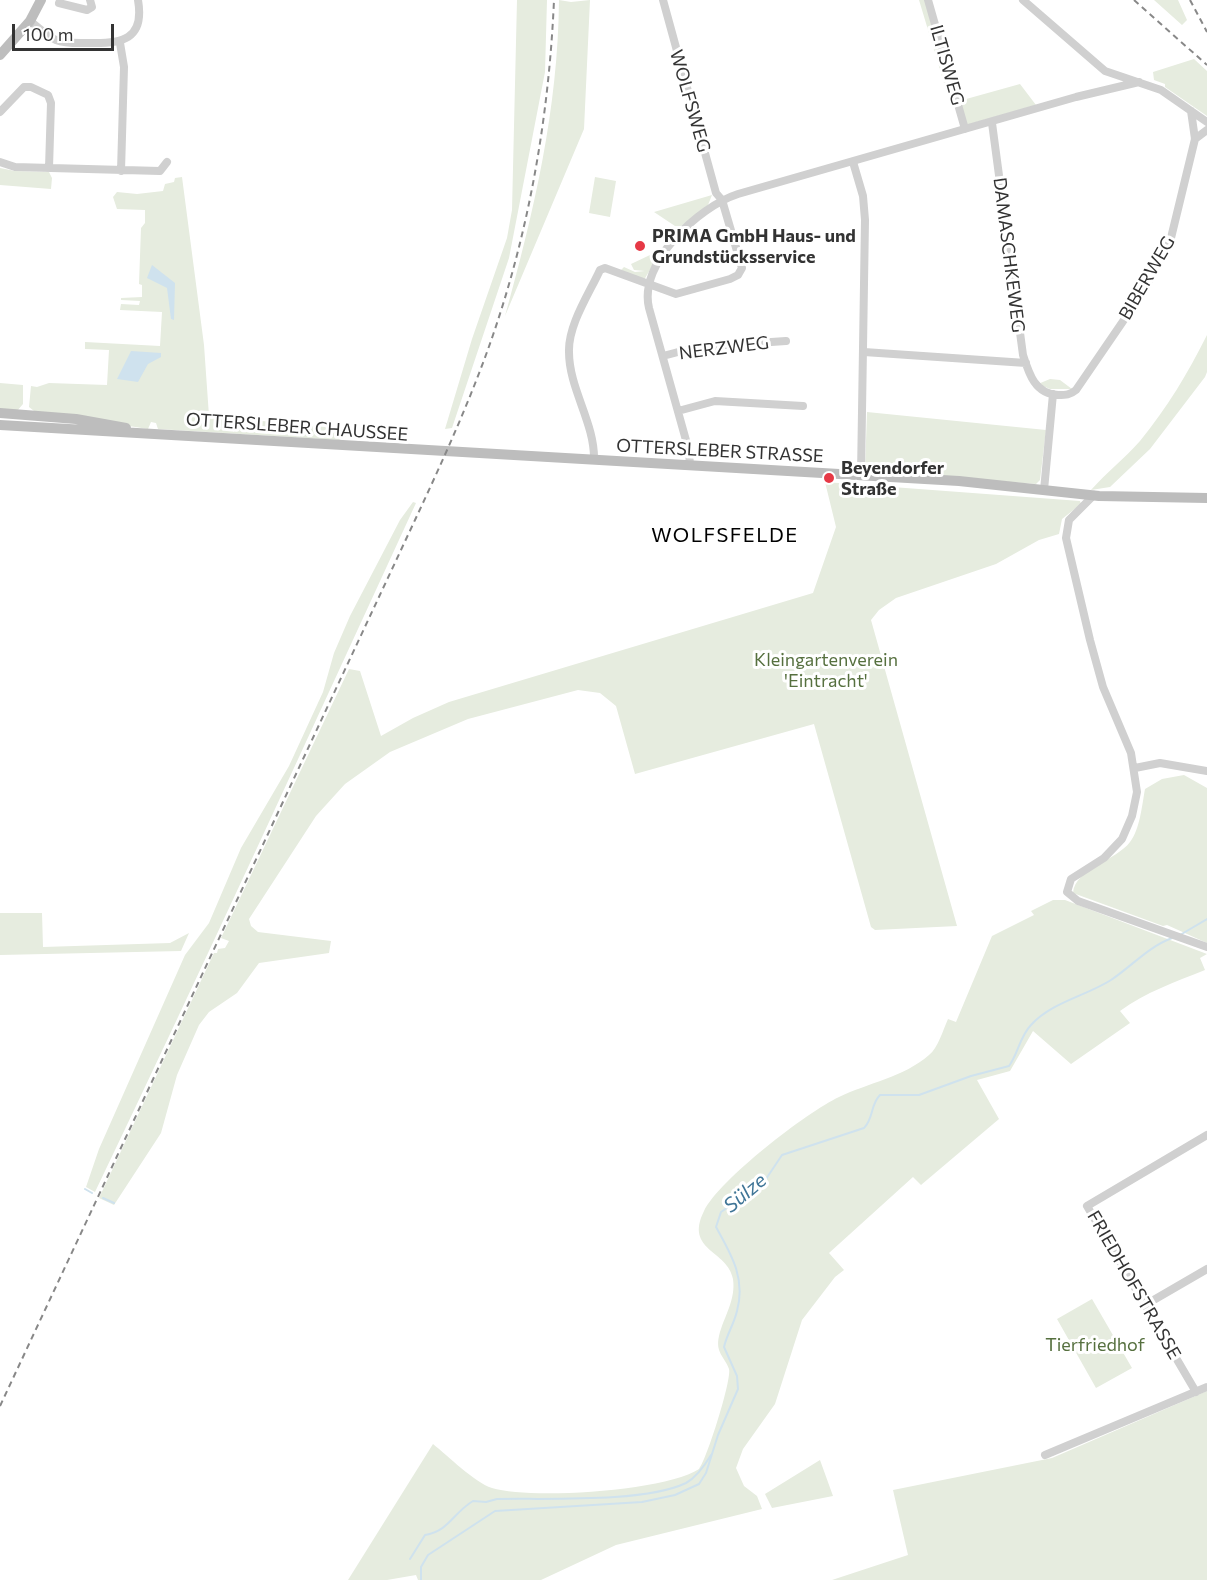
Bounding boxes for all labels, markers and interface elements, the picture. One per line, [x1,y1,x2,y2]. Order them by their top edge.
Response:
scale bar [15,12,117,50]
street label: ILTISWEG [925,22,969,108]
text: 100 m [23,23,73,45]
street label: WOLFSWEG [665,47,715,155]
street label: DAMASCHKEWEG [989,176,1029,334]
place label: PRIMA GmbH Haus- und Grundstücksservice [652,225,856,268]
street label: BIBERWEG [1114,232,1180,324]
marker: PRIMA GmbH Haus- und Grundstücksservice [633,239,647,253]
street label: NERZWEG [678,332,770,364]
street label: OTTERSLEBER CHAUSSEE [185,408,409,446]
street label: OTTERSLEBER STRASSE [616,435,824,467]
place label: Beyendorfer Straße [841,457,944,500]
marker: Beyendorfer Straße [822,471,836,485]
district label: WOLFSFELDE [651,523,799,547]
park label: Kleingartenverein 'Eintracht' [754,649,898,692]
water label: Sülze [719,1168,771,1218]
street label: FRIEDHOFSTRASSE [1083,1207,1185,1363]
park label: Tierfriedhof [1045,1334,1145,1356]

